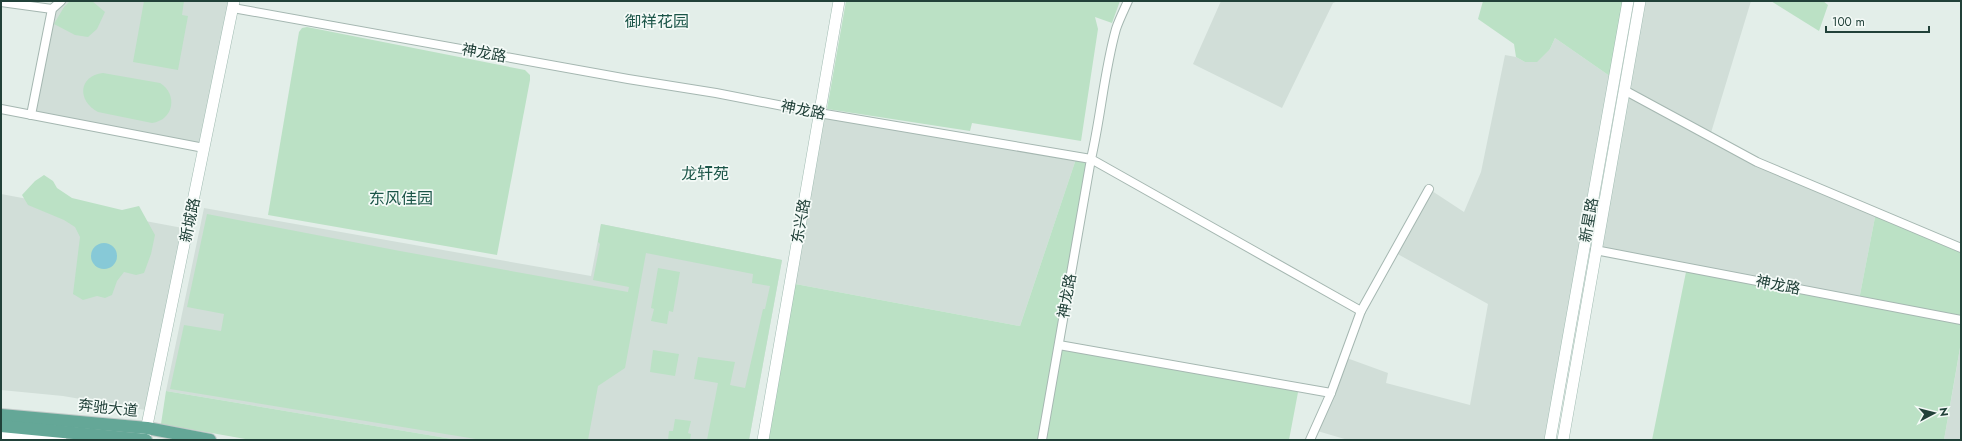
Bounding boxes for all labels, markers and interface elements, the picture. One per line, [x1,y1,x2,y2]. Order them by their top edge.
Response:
scale bar [1826,8,1929,34]
district label: 御祥花园 [625,10,689,33]
text: 100 m [1832,13,1865,31]
street label: 神龙路 [460,38,508,68]
street label: 神龙路 [779,95,827,125]
district label: 龙轩苑 [681,162,729,185]
district label: 东风佳园 [369,187,433,210]
street label: 新城路 [175,196,205,244]
street label: 新星路 [1574,196,1604,244]
street label: 东兴路 [786,197,816,245]
street label: 神龙路 [1754,270,1802,300]
street label: 神龙路 [1052,272,1082,320]
north arrow [1914,393,1954,433]
street label: 奔驰大道 [77,394,139,422]
text: N [1935,406,1952,417]

